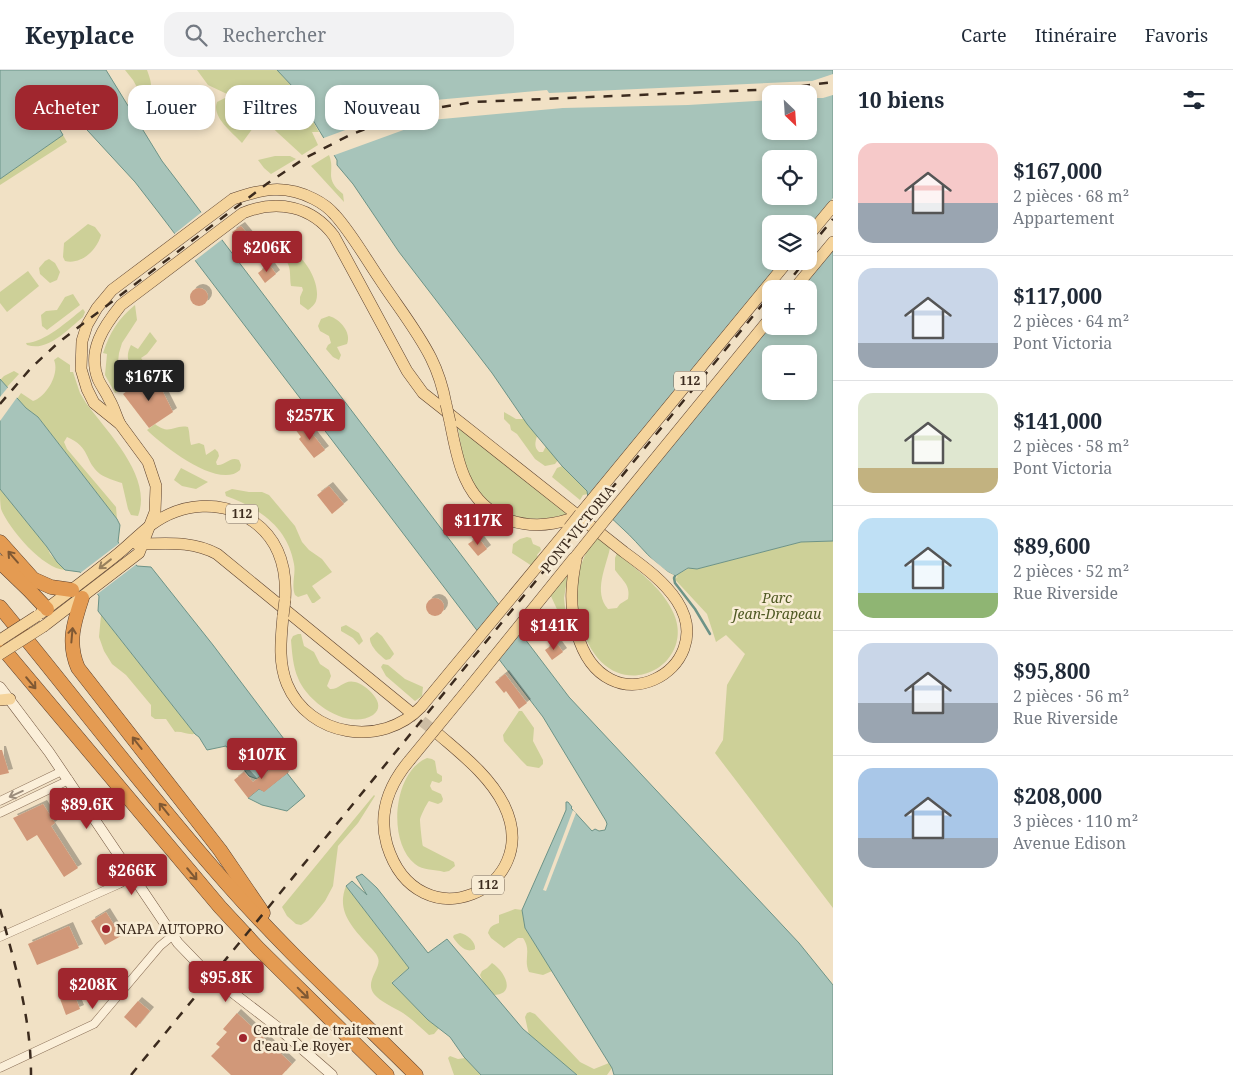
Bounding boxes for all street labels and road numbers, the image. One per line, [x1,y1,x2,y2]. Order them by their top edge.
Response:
road number: 112 [674,372,706,391]
street label: PONT VICTORIA [536,481,619,577]
road number: 112 [226,504,258,524]
road number: 112 [472,876,504,894]

